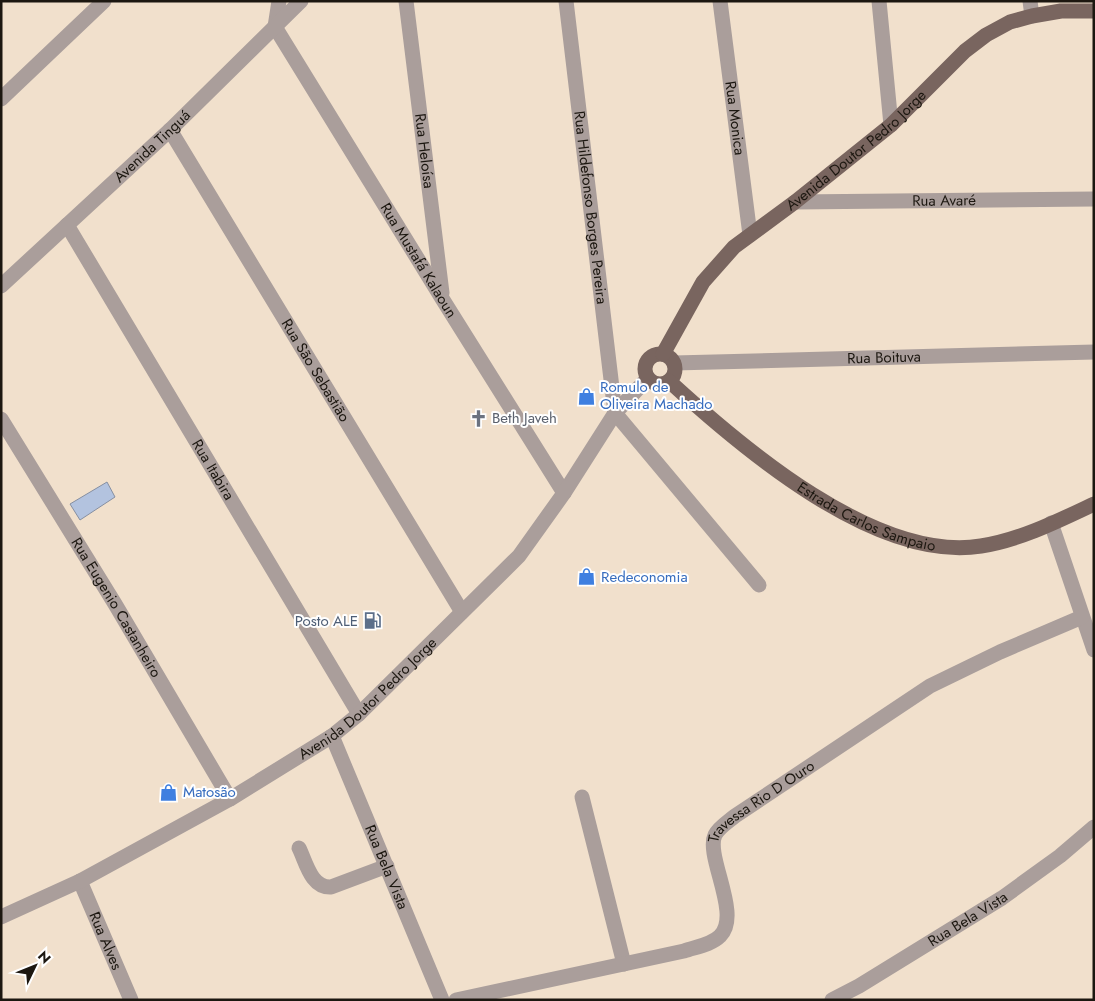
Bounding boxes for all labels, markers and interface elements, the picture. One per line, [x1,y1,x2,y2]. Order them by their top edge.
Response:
street label: Rua Monica [719,80,751,156]
street label: Avenida Doutor Pedro Jorge [781,85,931,216]
street label: Avenida Tinguá [109,105,195,188]
street label: Rua Hildefonso Borges Pereira [568,110,613,305]
street label: Rua Heloísa [409,112,440,190]
street label: Rua Avaré [912,189,976,212]
street label: Rua Mustafá Kalaoun [375,199,462,322]
street label: Rua São Sebastião [276,315,355,426]
street label: Rua Boituva [847,346,921,369]
place label: Romulo de Oliveira Machado [600,376,712,415]
shop icon: Romulo de Oliveira Machado [576,386,596,406]
place label: Beth Javeh [492,407,557,429]
church icon: Beth Javeh [468,408,488,428]
street label: Rua Itabira [186,435,240,504]
street label: Estrada Carlos Sampaio [793,476,937,557]
street label: Rua Eugenio Castanheiro [66,533,167,682]
place label: Redeconomia [601,566,688,588]
shop icon: Redeconomia [577,567,597,587]
place label: Posto ALE [295,610,358,632]
fuel station icon: Posto ALE [362,611,382,631]
street label: Avenida Doutor Pedro Jorge [294,632,442,765]
street label: Travessa Rio D Ouro [702,755,819,844]
place label: Matosão [183,781,236,803]
shop icon: Matosão [159,782,179,802]
street label: Rua Bela Vista [359,821,414,913]
street label: Rua Bela Vista [924,886,1012,952]
street label: Rua Alves [83,908,128,973]
north arrow [10,941,60,991]
text: N [33,946,56,968]

